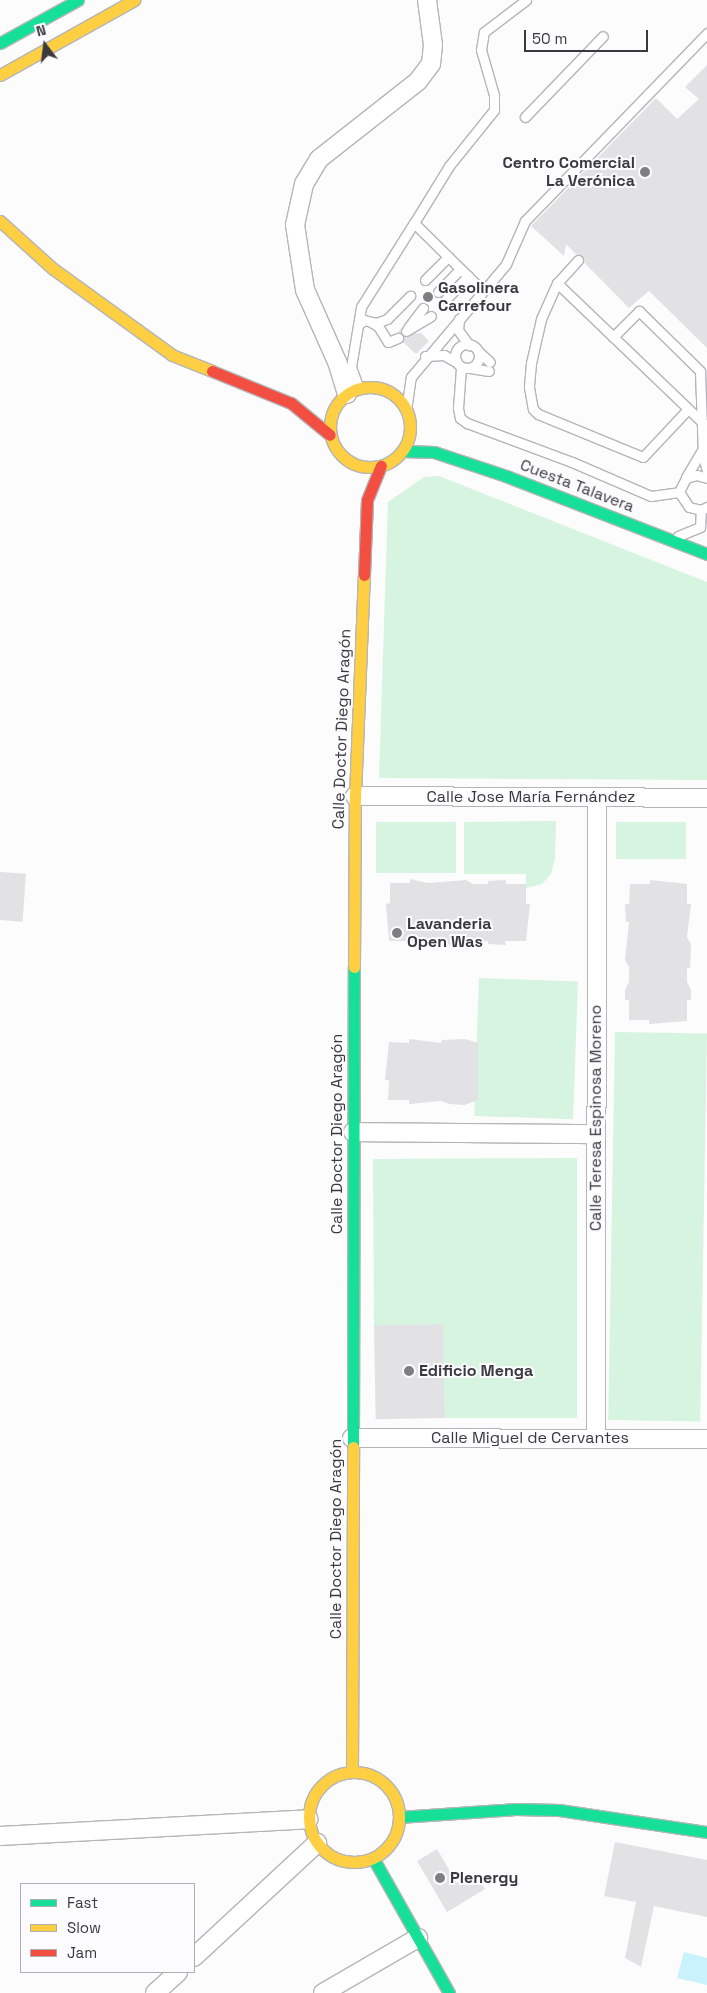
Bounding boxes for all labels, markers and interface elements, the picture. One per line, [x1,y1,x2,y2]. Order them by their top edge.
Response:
north arrow [20,20,70,70]
scale bar [527,20,651,52]
text: N [34,21,48,40]
text: 50 m [532,29,567,48]
place label: Centro Comercial La Verónica [502,153,635,191]
marker: Centro Comercial La Verónica [639,166,651,178]
place label: Gasolinera Carrefour [438,278,519,316]
marker: Gasolinera Carrefour [422,291,434,303]
street label: Cuesta Talavera [517,455,637,517]
street label: Calle Doctor Diego Aragón [329,628,355,830]
street label: Calle Jose María Fernández [427,787,635,807]
place label: Lavanderia Open Was [407,914,491,952]
marker: Lavanderia Open Was [391,927,403,939]
street label: Calle Teresa Espinosa Moreno [586,1005,606,1231]
street label: Calle Doctor Diego Aragón [327,1034,347,1234]
place label: Edificio Menga [419,1361,533,1381]
marker: Edificio Menga [403,1365,415,1377]
street label: Calle Miguel de Cervantes [431,1428,629,1448]
street label: Calle Doctor Diego Aragón [326,1439,346,1639]
place label: Plenergy [450,1868,518,1888]
marker: Plenergy [434,1872,446,1884]
legend [20,1883,195,1973]
text: Fast [67,1893,98,1912]
text: Slow [67,1918,101,1937]
text: Jam [67,1943,97,1962]

